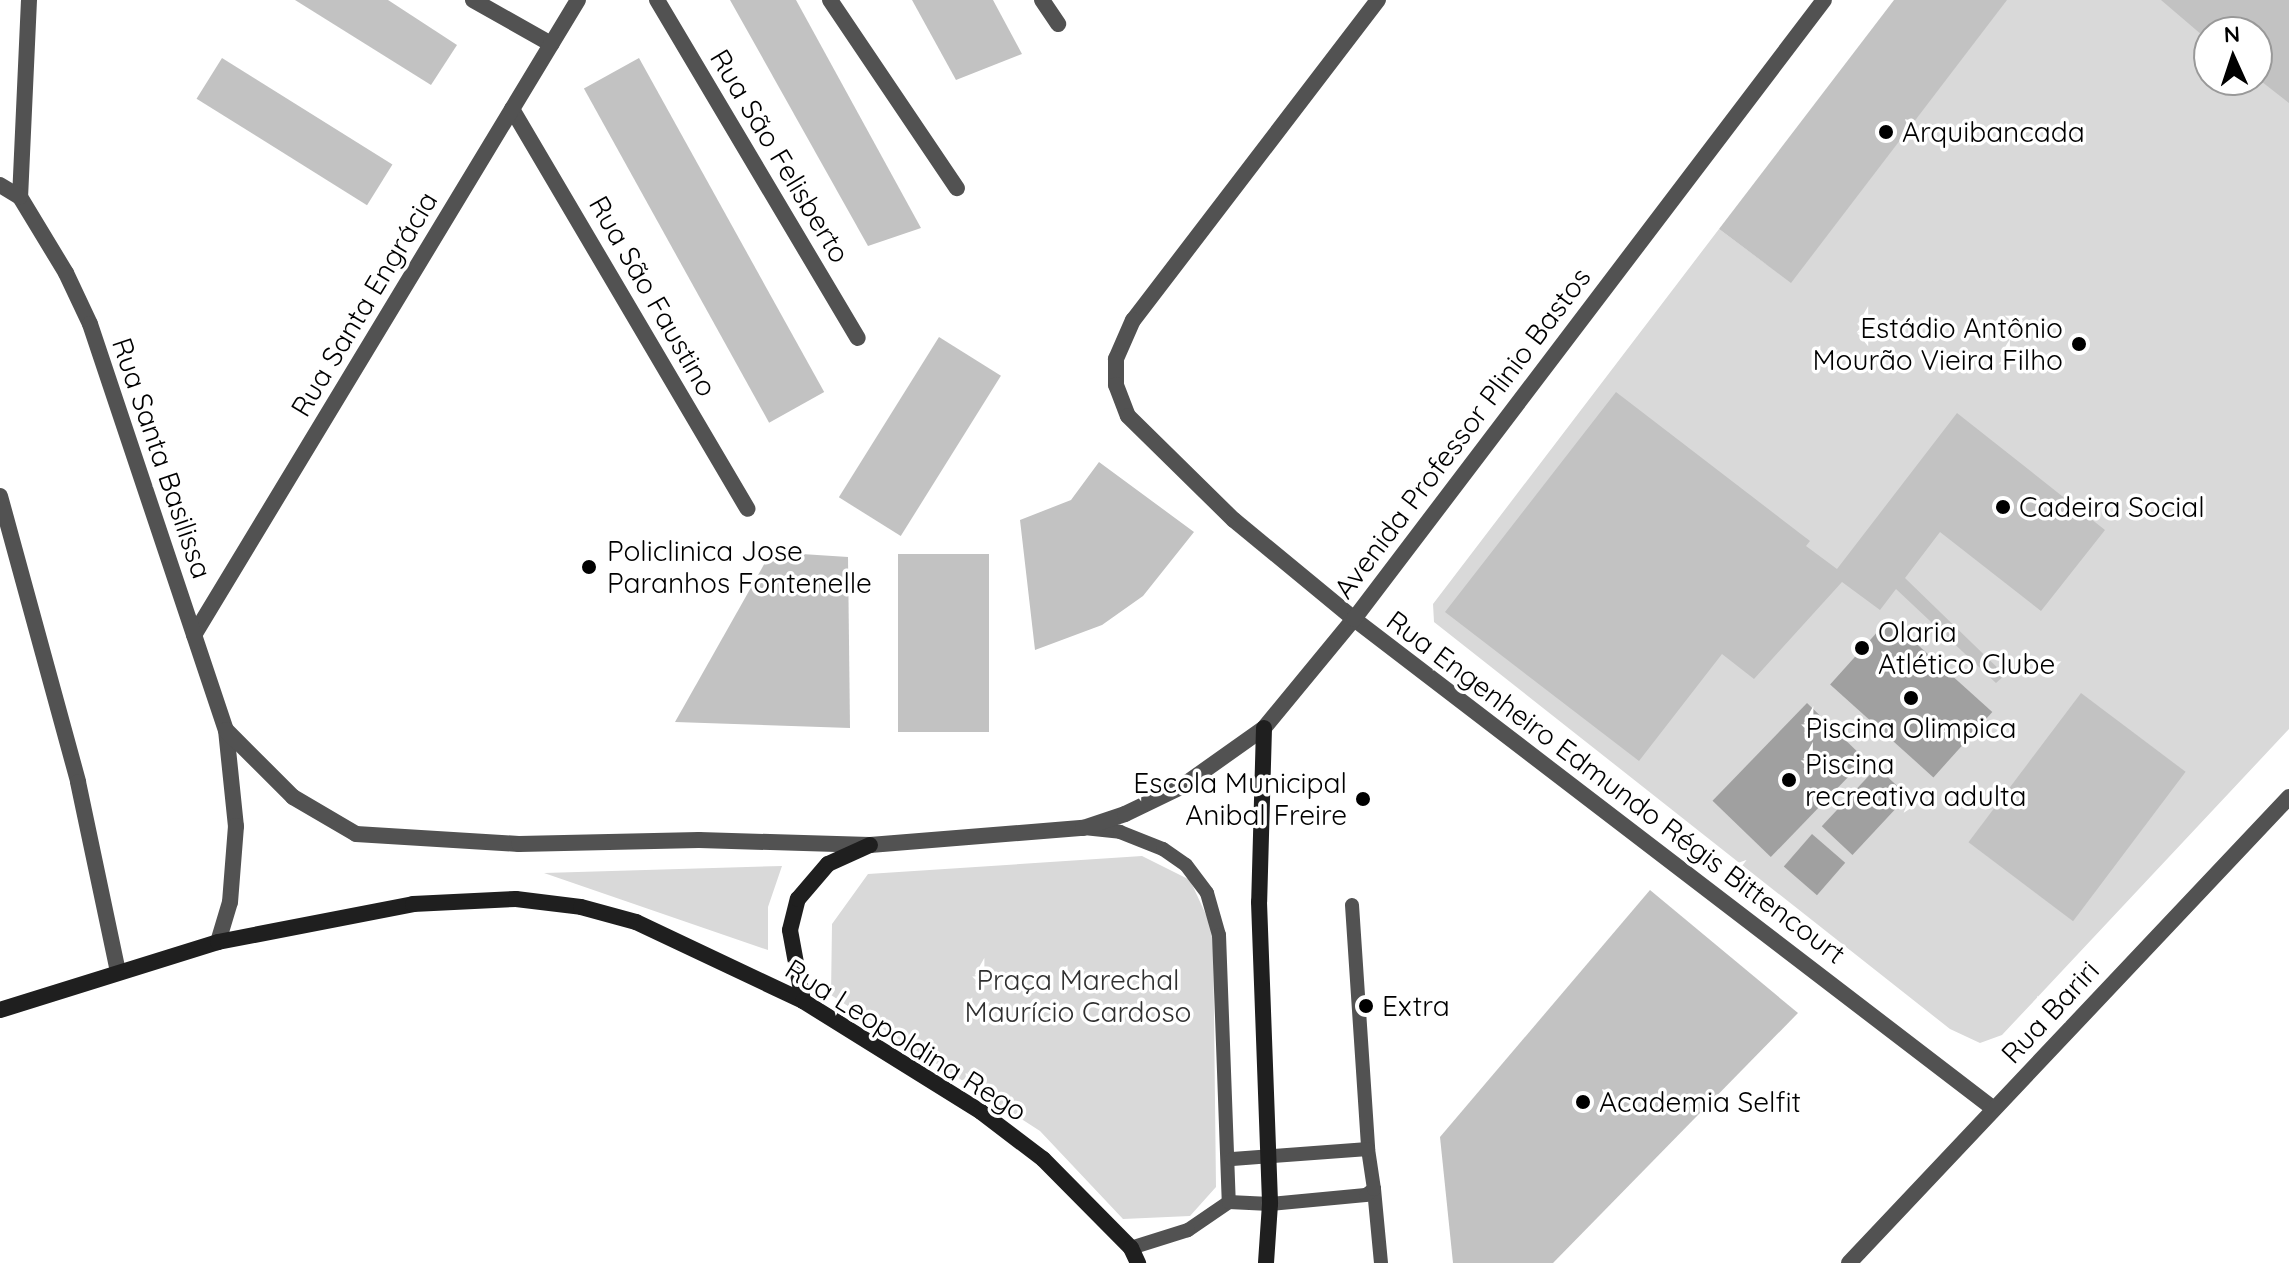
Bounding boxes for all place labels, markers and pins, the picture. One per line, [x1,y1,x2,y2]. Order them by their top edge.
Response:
place label: Arquibancada [1902,115,2085,149]
marker: Arquibancada [1877,123,1895,141]
place label: Estádio Antônio Mourão Vieira Filho [1812,311,2063,377]
marker: Estádio Antônio Mourão Vieira Filho [2070,335,2088,353]
place label: Cadeira Social [2019,490,2205,524]
marker: Cadeira Social [1994,498,2012,516]
place label: Policlinica Jose Paranhos Fontenelle [607,534,872,600]
marker: Policlinica Jose Paranhos Fontenelle [578,556,600,578]
place label: Olaria Atlético Clube [1878,615,2055,681]
marker: Olaria Atlético Clube [1853,639,1871,657]
marker: Piscina Olimpica [1902,689,1920,707]
place label: Piscina Olimpica [1806,711,2016,745]
place label: Piscina recreativa adulta [1805,747,2027,813]
place label: Escola Municipal Anibal Freire [1133,766,1347,832]
marker: Piscina recreativa adulta [1780,771,1798,789]
marker: Escola Municipal Anibal Freire [1354,790,1372,808]
place label: Extra [1382,989,1450,1023]
marker: Extra [1357,997,1375,1015]
place label: Academia Selfit [1599,1085,1801,1119]
marker: Academia Selfit [1574,1093,1592,1111]

